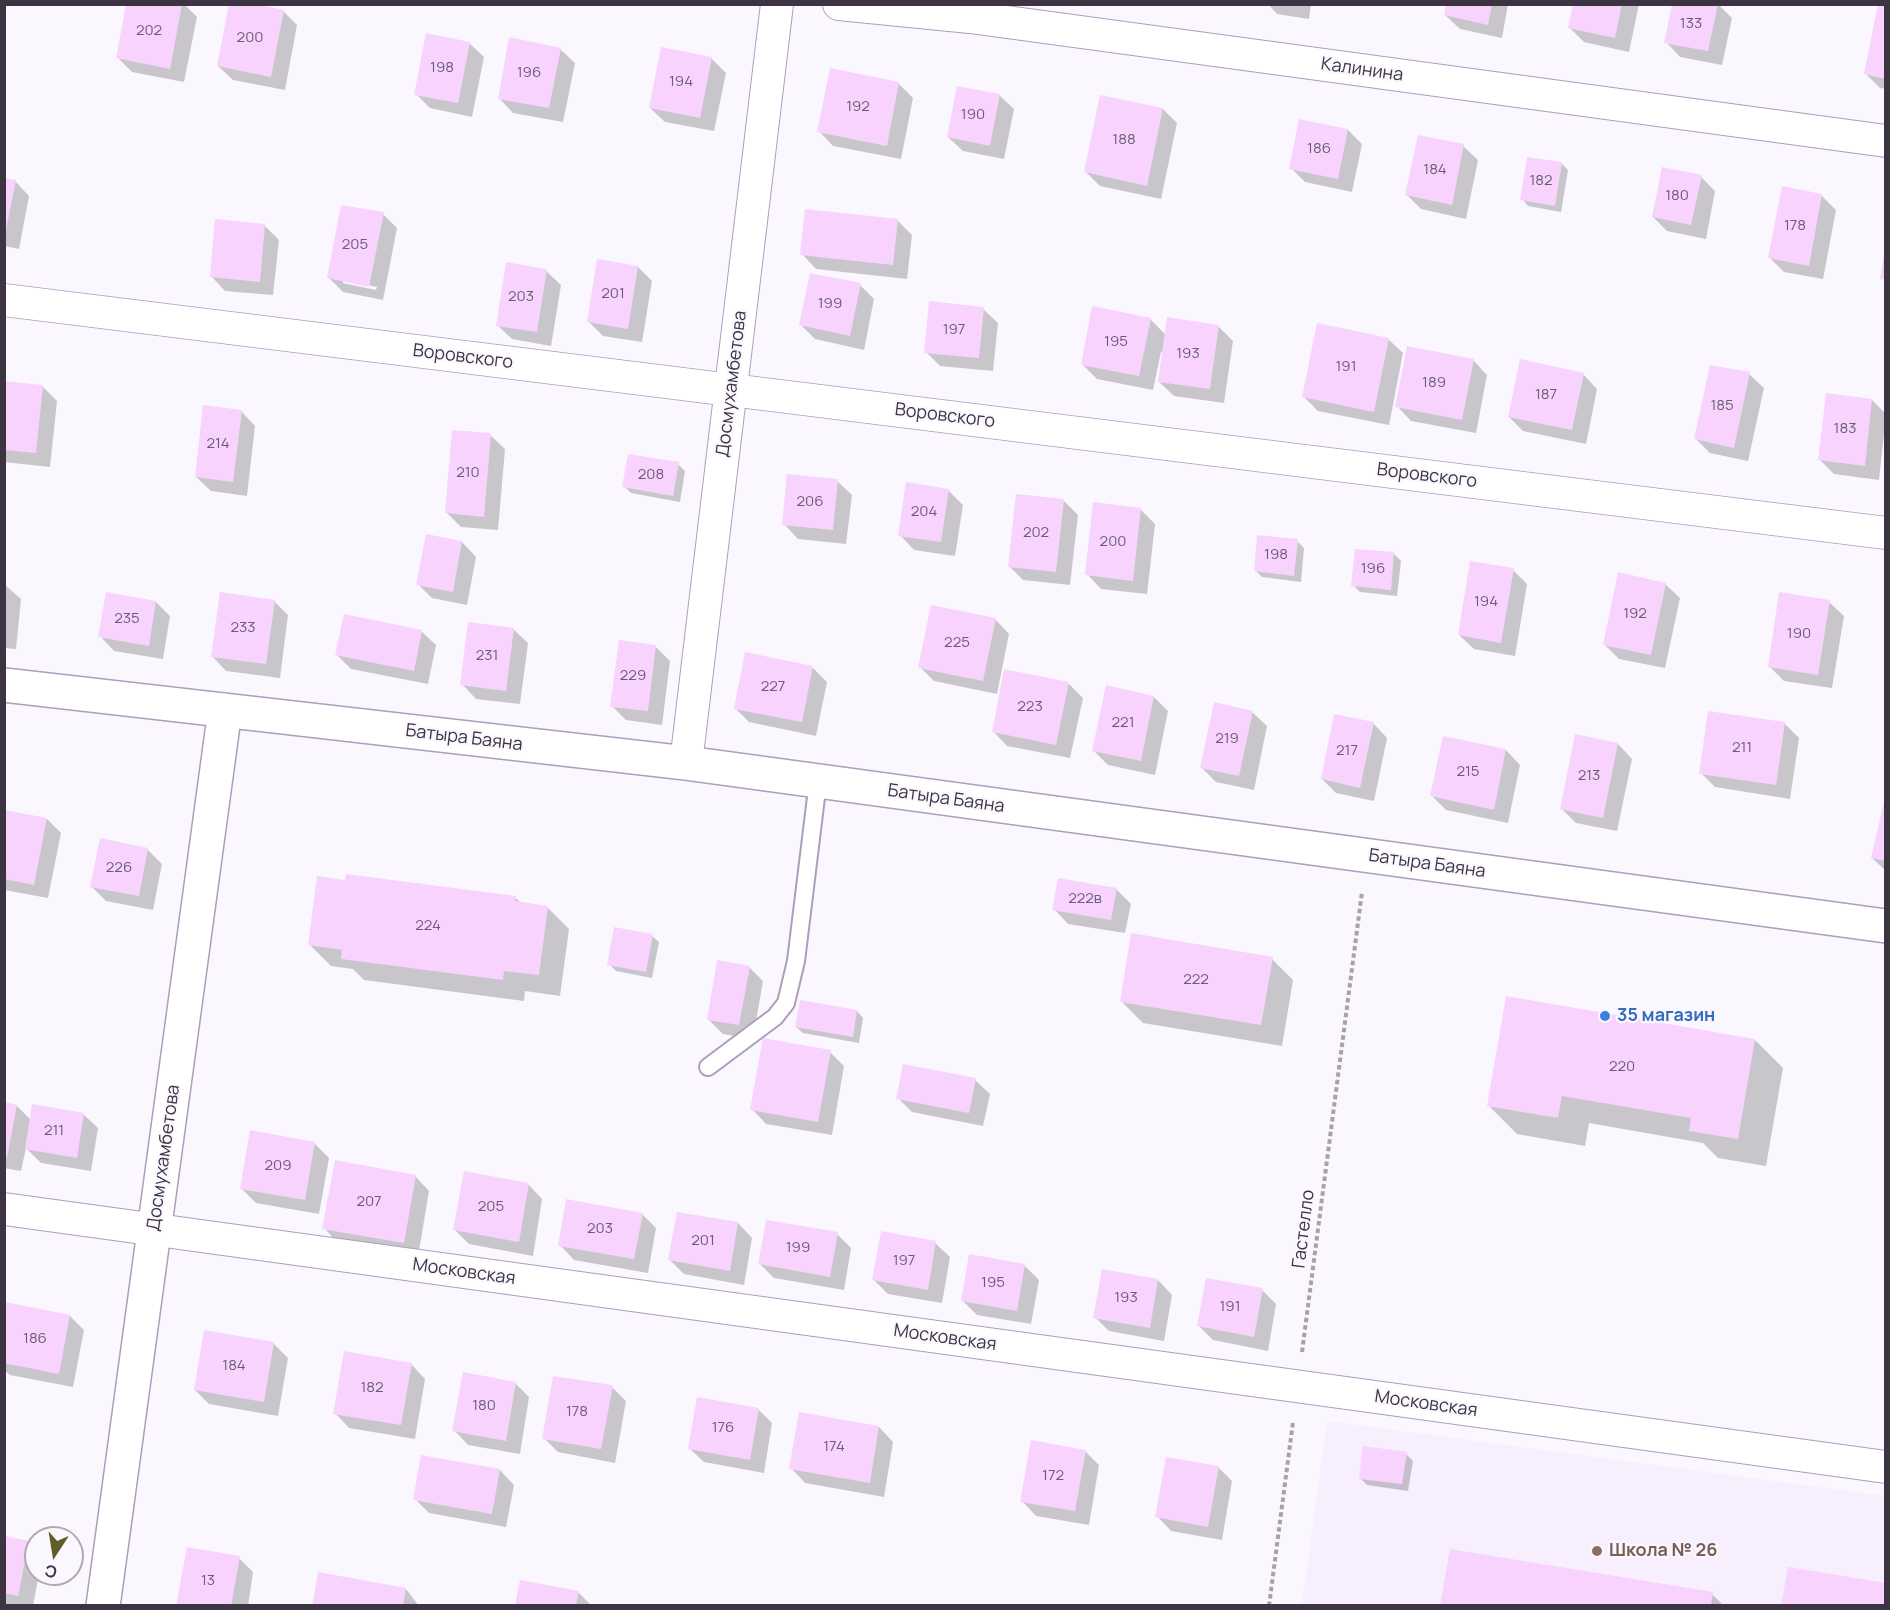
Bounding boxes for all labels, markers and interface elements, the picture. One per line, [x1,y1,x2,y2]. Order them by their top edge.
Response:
house number: 133 [1680,15,1702,33]
house number: 202 [136,22,162,40]
house number: 200 [237,29,263,47]
street label: Калинина [1319,54,1405,86]
house number: 198 [430,59,454,77]
house number: 196 [517,64,541,82]
house number: 194 [669,73,693,91]
house number: 192 [846,98,870,116]
house number: 190 [961,106,985,124]
house number: 188 [1112,131,1136,149]
house number: 186 [1307,140,1331,158]
house number: 184 [1423,161,1447,179]
house number: 182 [1529,172,1553,190]
house number: 180 [1665,187,1689,205]
house number: 178 [1784,217,1806,235]
house number: 205 [342,236,368,254]
house number: 201 [601,285,625,303]
house number: 203 [508,288,534,306]
house number: 199 [818,295,842,313]
street label: Досмухамбетова [712,309,752,459]
house number: 197 [943,321,965,339]
house number: 195 [1104,333,1128,351]
street label: Воровского [412,340,514,374]
house number: 193 [1176,345,1200,363]
house number: 191 [1335,358,1357,376]
house number: 189 [1422,374,1446,392]
house number: 187 [1535,386,1557,404]
house number: 185 [1710,397,1734,415]
street label: Воровского [894,399,996,433]
house number: 183 [1834,420,1856,438]
house number: 214 [206,435,230,453]
street label: Воровского [1376,459,1478,493]
house number: 210 [456,464,480,482]
house number: 208 [638,466,664,484]
house number: 206 [796,493,824,511]
house number: 204 [911,503,937,521]
house number: 202 [1023,524,1049,542]
house number: 200 [1100,533,1126,551]
house number: 198 [1264,546,1288,564]
house number: 196 [1361,560,1385,578]
house number: 194 [1474,593,1498,611]
house number: 192 [1623,605,1647,623]
house number: 235 [114,610,140,628]
house number: 233 [230,619,256,637]
house number: 190 [1787,625,1811,643]
house number: 225 [944,634,970,652]
house number: 231 [476,647,498,665]
house number: 229 [620,667,646,685]
house number: 227 [761,678,785,696]
house number: 223 [1017,698,1043,716]
house number: 221 [1112,714,1134,732]
street label: Батыра Баяна [404,720,524,756]
house number: 219 [1215,730,1239,748]
house number: 211 [1732,739,1752,757]
house number: 217 [1336,742,1358,760]
house number: 215 [1456,763,1480,781]
house number: 213 [1578,767,1600,785]
street label: Батыра Баяна [886,780,1006,818]
street label: Батыра Баяна [1367,845,1487,883]
house number: 226 [106,859,132,877]
house number: 222в [1068,890,1102,908]
house number: 224 [415,917,441,935]
house number: 222 [1183,971,1209,989]
place label: 35 магазин [1617,1005,1715,1027]
marker: 35 магазин [1598,1009,1612,1023]
house number: 220 [1609,1058,1635,1076]
street label: Досмухамбетова [143,1083,185,1233]
house number: 211 [44,1122,64,1140]
house number: 209 [264,1157,292,1175]
street label: Гастелло [1288,1188,1320,1270]
house number: 207 [356,1193,382,1211]
house number: 205 [478,1198,504,1216]
house number: 203 [587,1220,613,1238]
house number: 201 [691,1232,715,1250]
house number: 199 [786,1239,810,1257]
house number: 197 [893,1252,915,1270]
street label: Московская [411,1254,517,1290]
house number: 195 [981,1274,1005,1292]
house number: 193 [1114,1289,1138,1307]
house number: 191 [1219,1298,1241,1316]
street label: Московская [892,1320,998,1356]
house number: 186 [23,1330,47,1348]
house number: 184 [222,1357,246,1375]
house number: 182 [360,1379,384,1397]
street label: Московская [1373,1386,1479,1422]
house number: 180 [472,1397,496,1415]
house number: 178 [566,1403,588,1421]
house number: 176 [712,1419,734,1437]
house number: 174 [823,1438,845,1456]
house number: 172 [1042,1467,1064,1485]
north arrow [24,1526,84,1586]
place label: Школа № 26 [1609,1540,1717,1562]
marker: Школа № 26 [1590,1544,1604,1558]
text: С [43,1560,59,1584]
house number: 13 [201,1572,215,1590]

